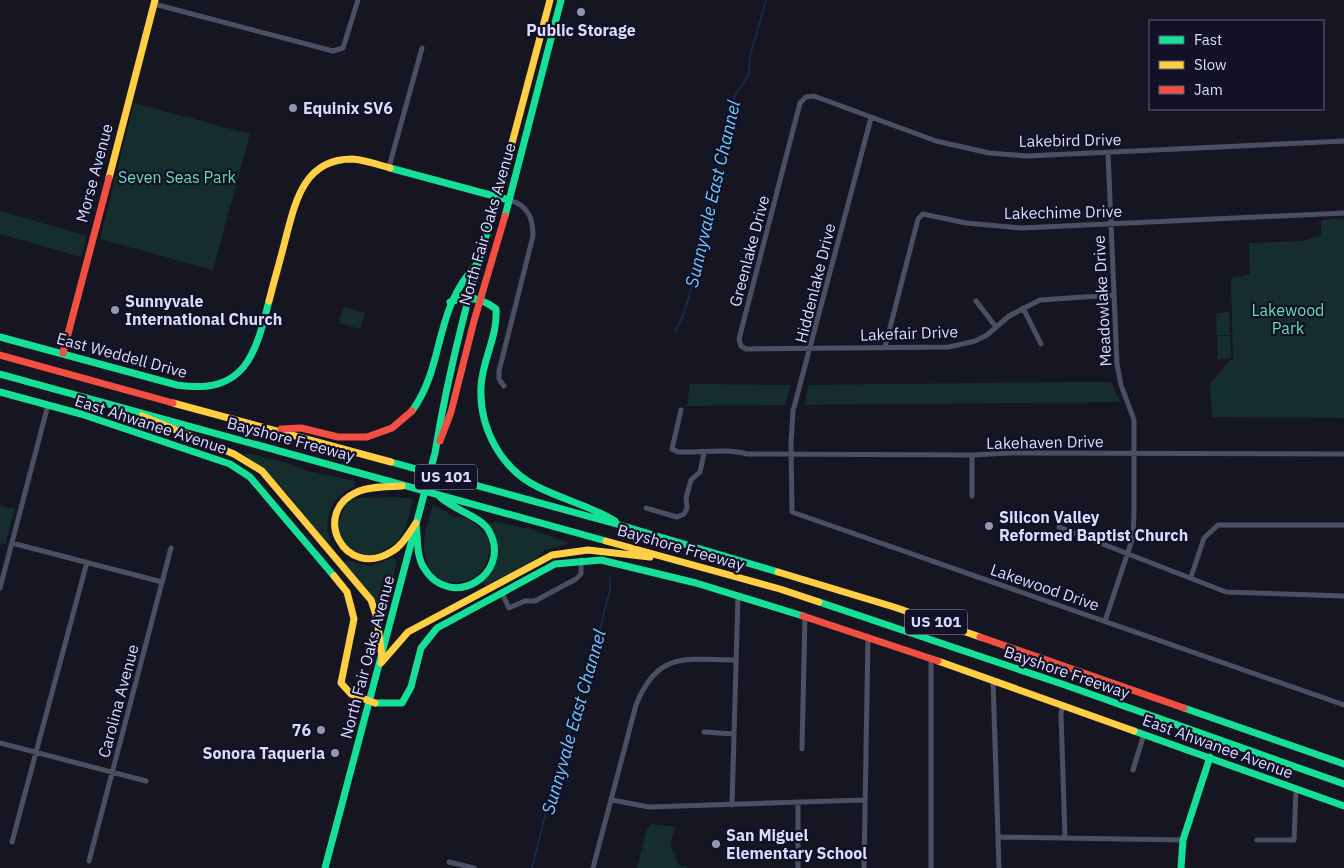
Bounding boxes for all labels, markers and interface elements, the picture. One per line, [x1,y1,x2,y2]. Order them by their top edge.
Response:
marker: Public Storage [575,6,587,18]
place label: Public Storage [526,20,636,40]
legend [1149,20,1324,110]
text: Fast [1194,30,1222,49]
text: Slow [1194,55,1227,74]
text: Jam [1194,80,1223,99]
place label: Equinix SV6 [303,98,393,118]
water label: Sunnyvale East Channel [680,98,745,290]
marker: Equinix SV6 [287,102,299,114]
street label: Morse Avenue [71,121,117,225]
street label: Lakebird Drive [1018,129,1122,151]
street label: North Fair Oaks Avenue [454,140,520,308]
park label: Seven Seas Park [118,167,237,187]
street label: Greenlake Drive [725,193,774,309]
street label: Lakechime Drive [1004,201,1123,223]
street label: Hiddenlake Drive [790,221,840,345]
street label: Meadowlake Drive [1089,235,1115,367]
place label: Sunnyvale International Church [125,291,282,329]
park label: Lakewood Park [1252,300,1324,338]
marker: Sunnyvale International Church [109,304,121,316]
street label: Lakefair Drive [860,321,959,345]
street label: East Weddell Drive [54,328,190,382]
street label: East Ahwanee Avenue [72,390,230,458]
street label: Bayshore Freeway [225,412,357,466]
street label: Lakehaven Drive [986,431,1104,453]
road number: US 101 [415,464,477,490]
place label: Silicon Valley Reformed Baptist Church [999,507,1188,545]
street label: Bayshore Freeway [615,519,747,575]
marker: Silicon Valley Reformed Baptist Church [983,520,995,532]
street label: Lakewood Drive [988,559,1102,615]
street label: North Fair Oaks Avenue [336,573,398,741]
road number: US 101 [905,610,967,634]
water label: Sunnyvale East Channel [536,627,611,817]
street label: Bayshore Freeway [1002,641,1132,703]
street label: Carolina Avenue [93,642,143,760]
street label: East Ahwanee Avenue [1140,709,1296,783]
place label: 76 [292,720,311,740]
marker: 76 [315,724,327,736]
place label: Sonora Taqueria [203,743,325,763]
marker: Sonora Taqueria [329,747,341,759]
place label: San Miguel Elementary School [726,825,867,863]
marker: San Miguel Elementary School [710,838,722,850]

